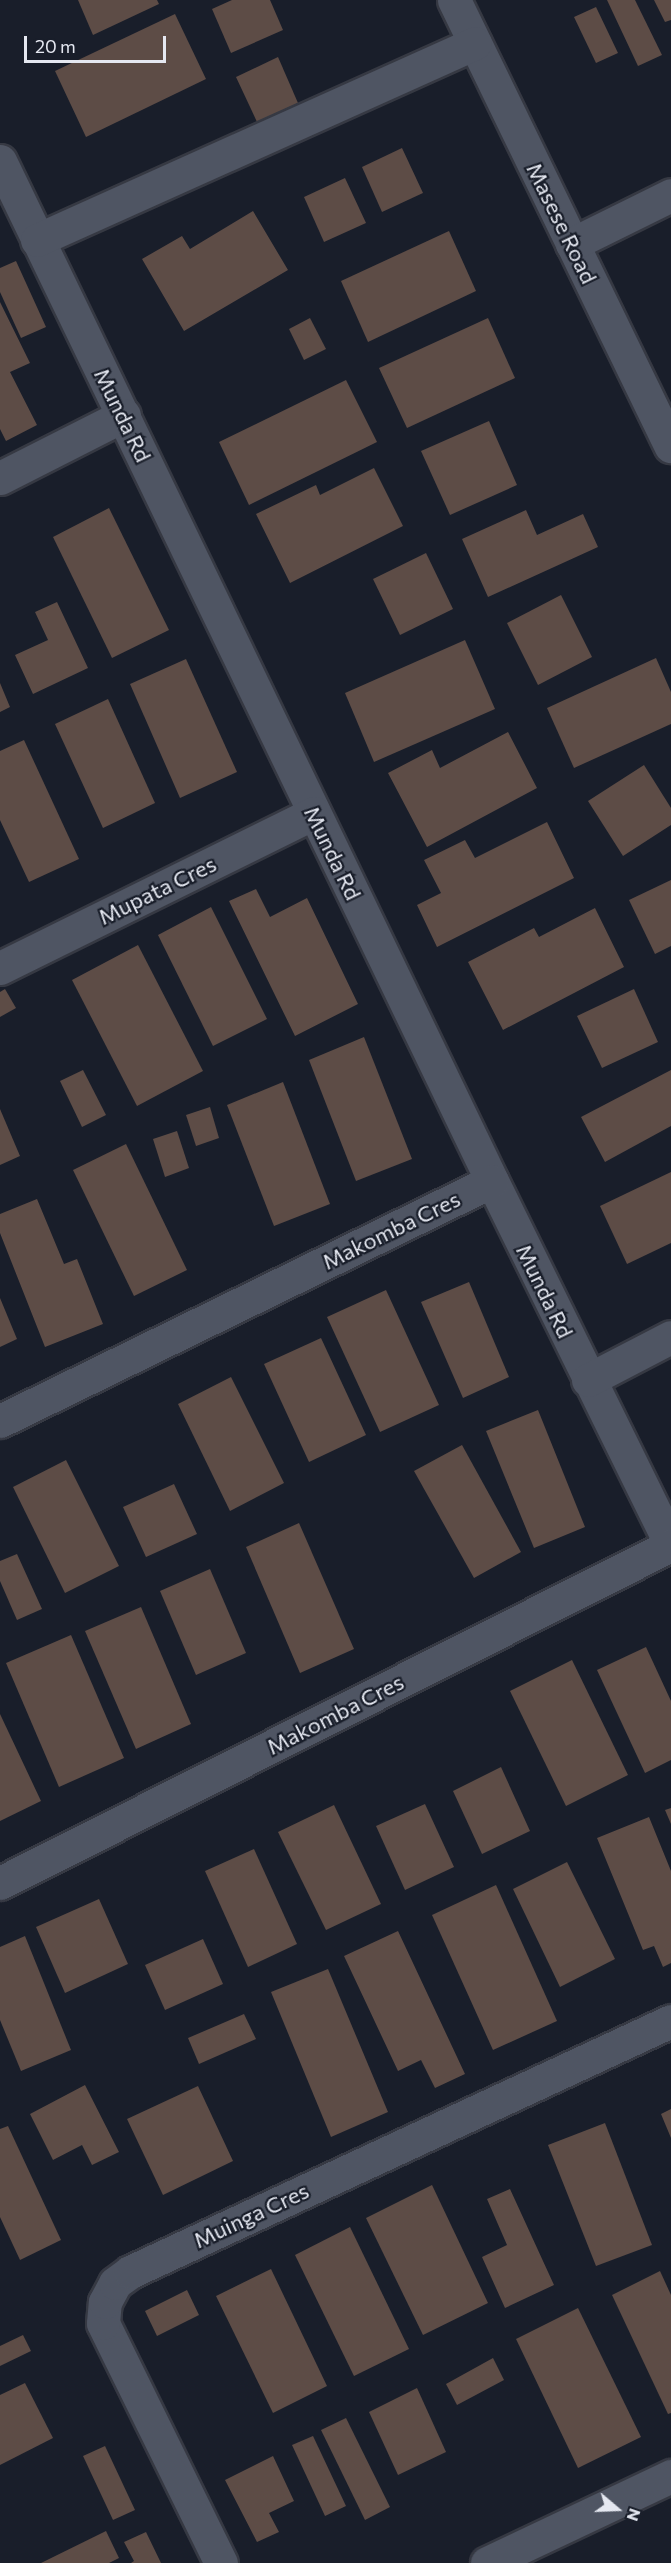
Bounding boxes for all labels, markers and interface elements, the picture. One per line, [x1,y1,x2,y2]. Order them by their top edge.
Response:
scale bar [27,24,170,62]
text: 20 m [35,35,76,57]
street label: Masese Road [521,158,603,288]
street label: Munda Rd [89,364,157,466]
street label: Munda Rd [299,802,367,904]
street label: Mupata Cres [94,850,220,930]
street label: Makomba Cres [318,1185,464,1275]
street label: Munda Rd [511,1240,579,1342]
street label: Makomba Cres [262,1668,408,1760]
street label: Muinga Cres [189,2177,313,2253]
north arrow [587,2479,647,2539]
text: N [624,2506,645,2524]

